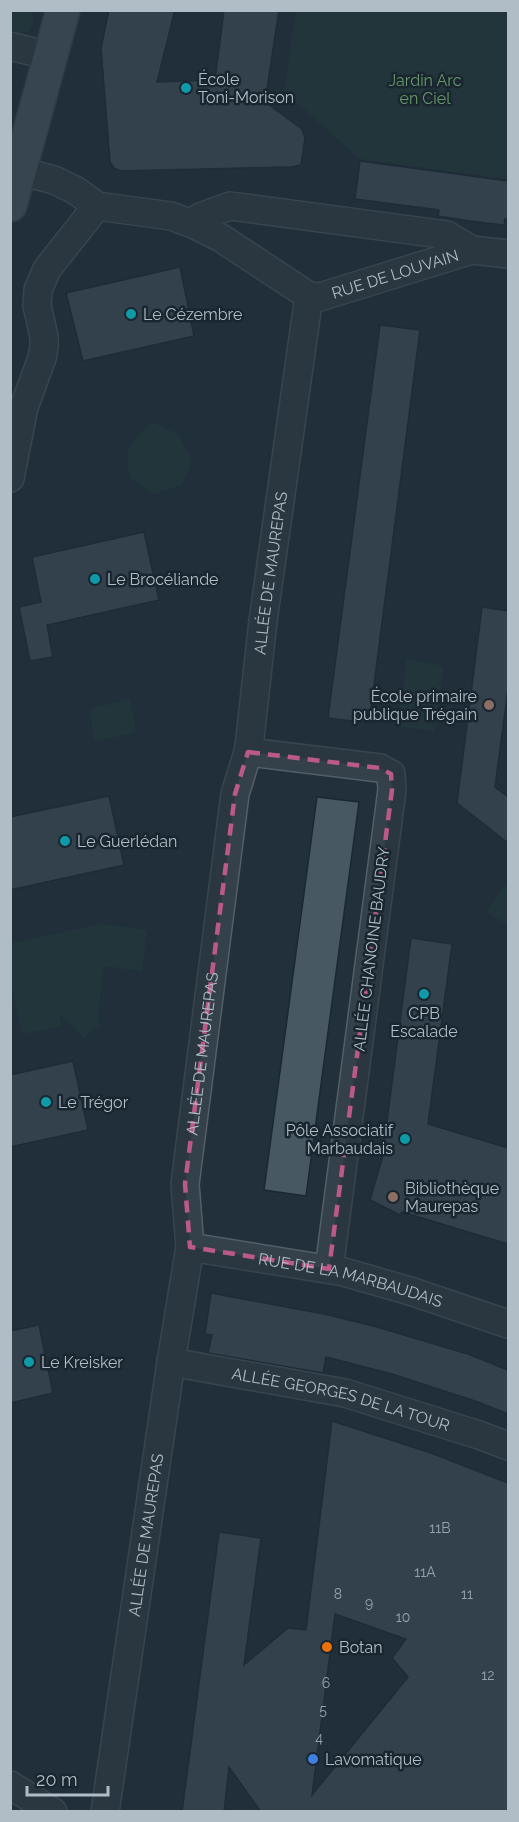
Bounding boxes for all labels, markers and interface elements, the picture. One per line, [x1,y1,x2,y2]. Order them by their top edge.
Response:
place label: École Toni-Morison [198,69,294,107]
park label: Jardin Arc en Ciel [389,71,462,108]
marker: École Toni-Morison [179,81,193,95]
street label: RUE DE LOUVAIN [329,246,461,303]
place label: Le Cézembre [143,305,242,324]
marker: Le Cézembre [124,307,138,321]
street label: ALLÉE DE MAUREPAS [250,490,291,656]
place label: Le Brocéliande [107,570,218,589]
marker: Le Brocéliande [88,572,102,586]
place label: École primaire publique Trégain [353,686,477,724]
marker: École primaire publique Trégain [482,698,496,712]
place label: Le Guerlédan [77,832,177,851]
marker: Le Guerlédan [58,834,72,848]
street label: ALLÉE CHANOINE BAUDRY [349,845,394,1052]
street label: ALLÉE DE MAUREPAS [182,971,222,1137]
marker: CPB Escalade [417,987,431,1001]
place label: CPB Escalade [390,1004,458,1041]
place label: Le Trégor [58,1093,129,1112]
marker: Le Trégor [39,1095,53,1109]
place label: Pôle Associatif Marbaudais [286,1121,394,1158]
marker: Pôle Associatif Marbaudais [398,1132,412,1146]
place label: Bibliothèque Maurepas [405,1179,499,1216]
marker: Bibliothèque Maurepas [386,1190,400,1204]
street label: RUE DE LA MARBAUDAIS [257,1249,445,1311]
place label: Le Kreisker [41,1353,123,1372]
marker: Le Kreisker [22,1355,36,1369]
street label: ALLÉE GEORGES DE LA TOUR [230,1364,452,1435]
street label: ALLÉE DE MAUREPAS [125,1452,168,1618]
house number: 11B [429,1520,451,1536]
house number: 11A [414,1564,436,1580]
house number: 8 [334,1586,342,1602]
house number: 11 [461,1586,473,1602]
house number: 9 [365,1595,373,1611]
house number: 10 [396,1609,410,1625]
place label: Botan [339,1638,382,1657]
marker: Botan [320,1640,334,1654]
house number: 12 [481,1667,495,1683]
house number: 6 [322,1675,330,1691]
house number: 5 [319,1702,327,1718]
house number: 4 [315,1730,323,1746]
place label: Lavomatique [325,1750,422,1769]
marker: Lavomatique [306,1752,320,1766]
scale bar [27,1759,108,1797]
text: 20 m [36,1769,78,1790]

